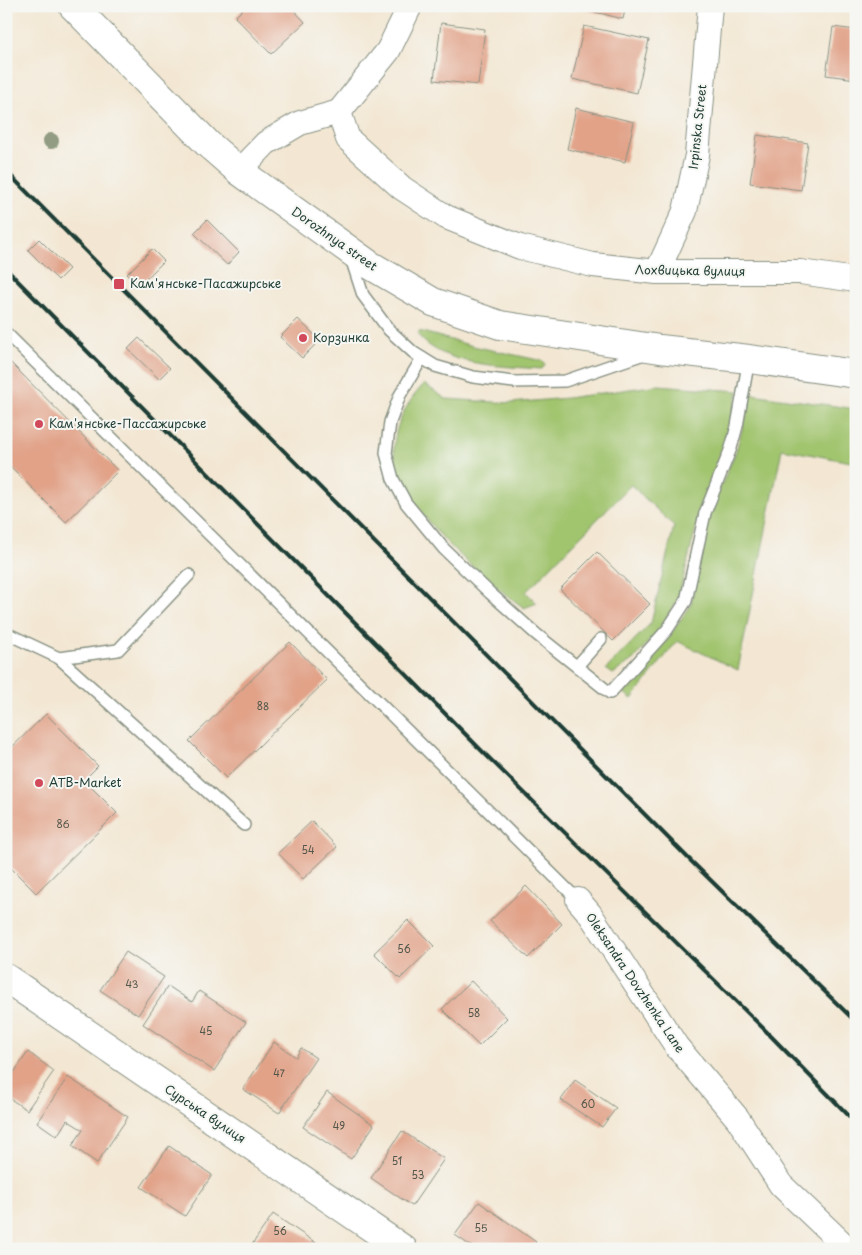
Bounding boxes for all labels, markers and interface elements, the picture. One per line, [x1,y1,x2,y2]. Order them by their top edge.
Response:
street label: Irpinska Street [684,83,710,170]
street label: Dorozhnya street [288,202,381,275]
street label: Лохвицька вулиця [635,260,745,280]
place label: Кам'янське-Пасажирське [130,274,281,292]
marker: Кам'янське-Пасажирське [112,277,126,291]
place label: Корзинка [313,328,370,346]
marker: Корзинка [297,332,309,344]
place label: Кам'янське-Пассажирське [49,414,206,432]
marker: Кам'янське-Пассажирське [33,418,45,430]
house number: 88 [257,698,269,713]
place label: ATB-Market [49,773,122,791]
marker: ATB-Market [33,777,45,789]
house number: 86 [57,816,70,831]
house number: 54 [301,842,315,857]
street label: Oleksandra Dovzhenka Lane [582,909,690,1056]
house number: 56 [397,941,411,956]
house number: 43 [126,976,139,991]
house number: 58 [468,1005,480,1020]
house number: 45 [200,1023,212,1038]
house number: 47 [273,1065,286,1080]
street label: Сурська вулиця [161,1079,250,1147]
house number: 60 [581,1096,595,1111]
house number: 49 [333,1118,345,1133]
house number: 51 [392,1153,402,1168]
house number: 53 [412,1167,424,1182]
house number: 55 [475,1220,488,1235]
house number: 56 [273,1223,287,1238]

